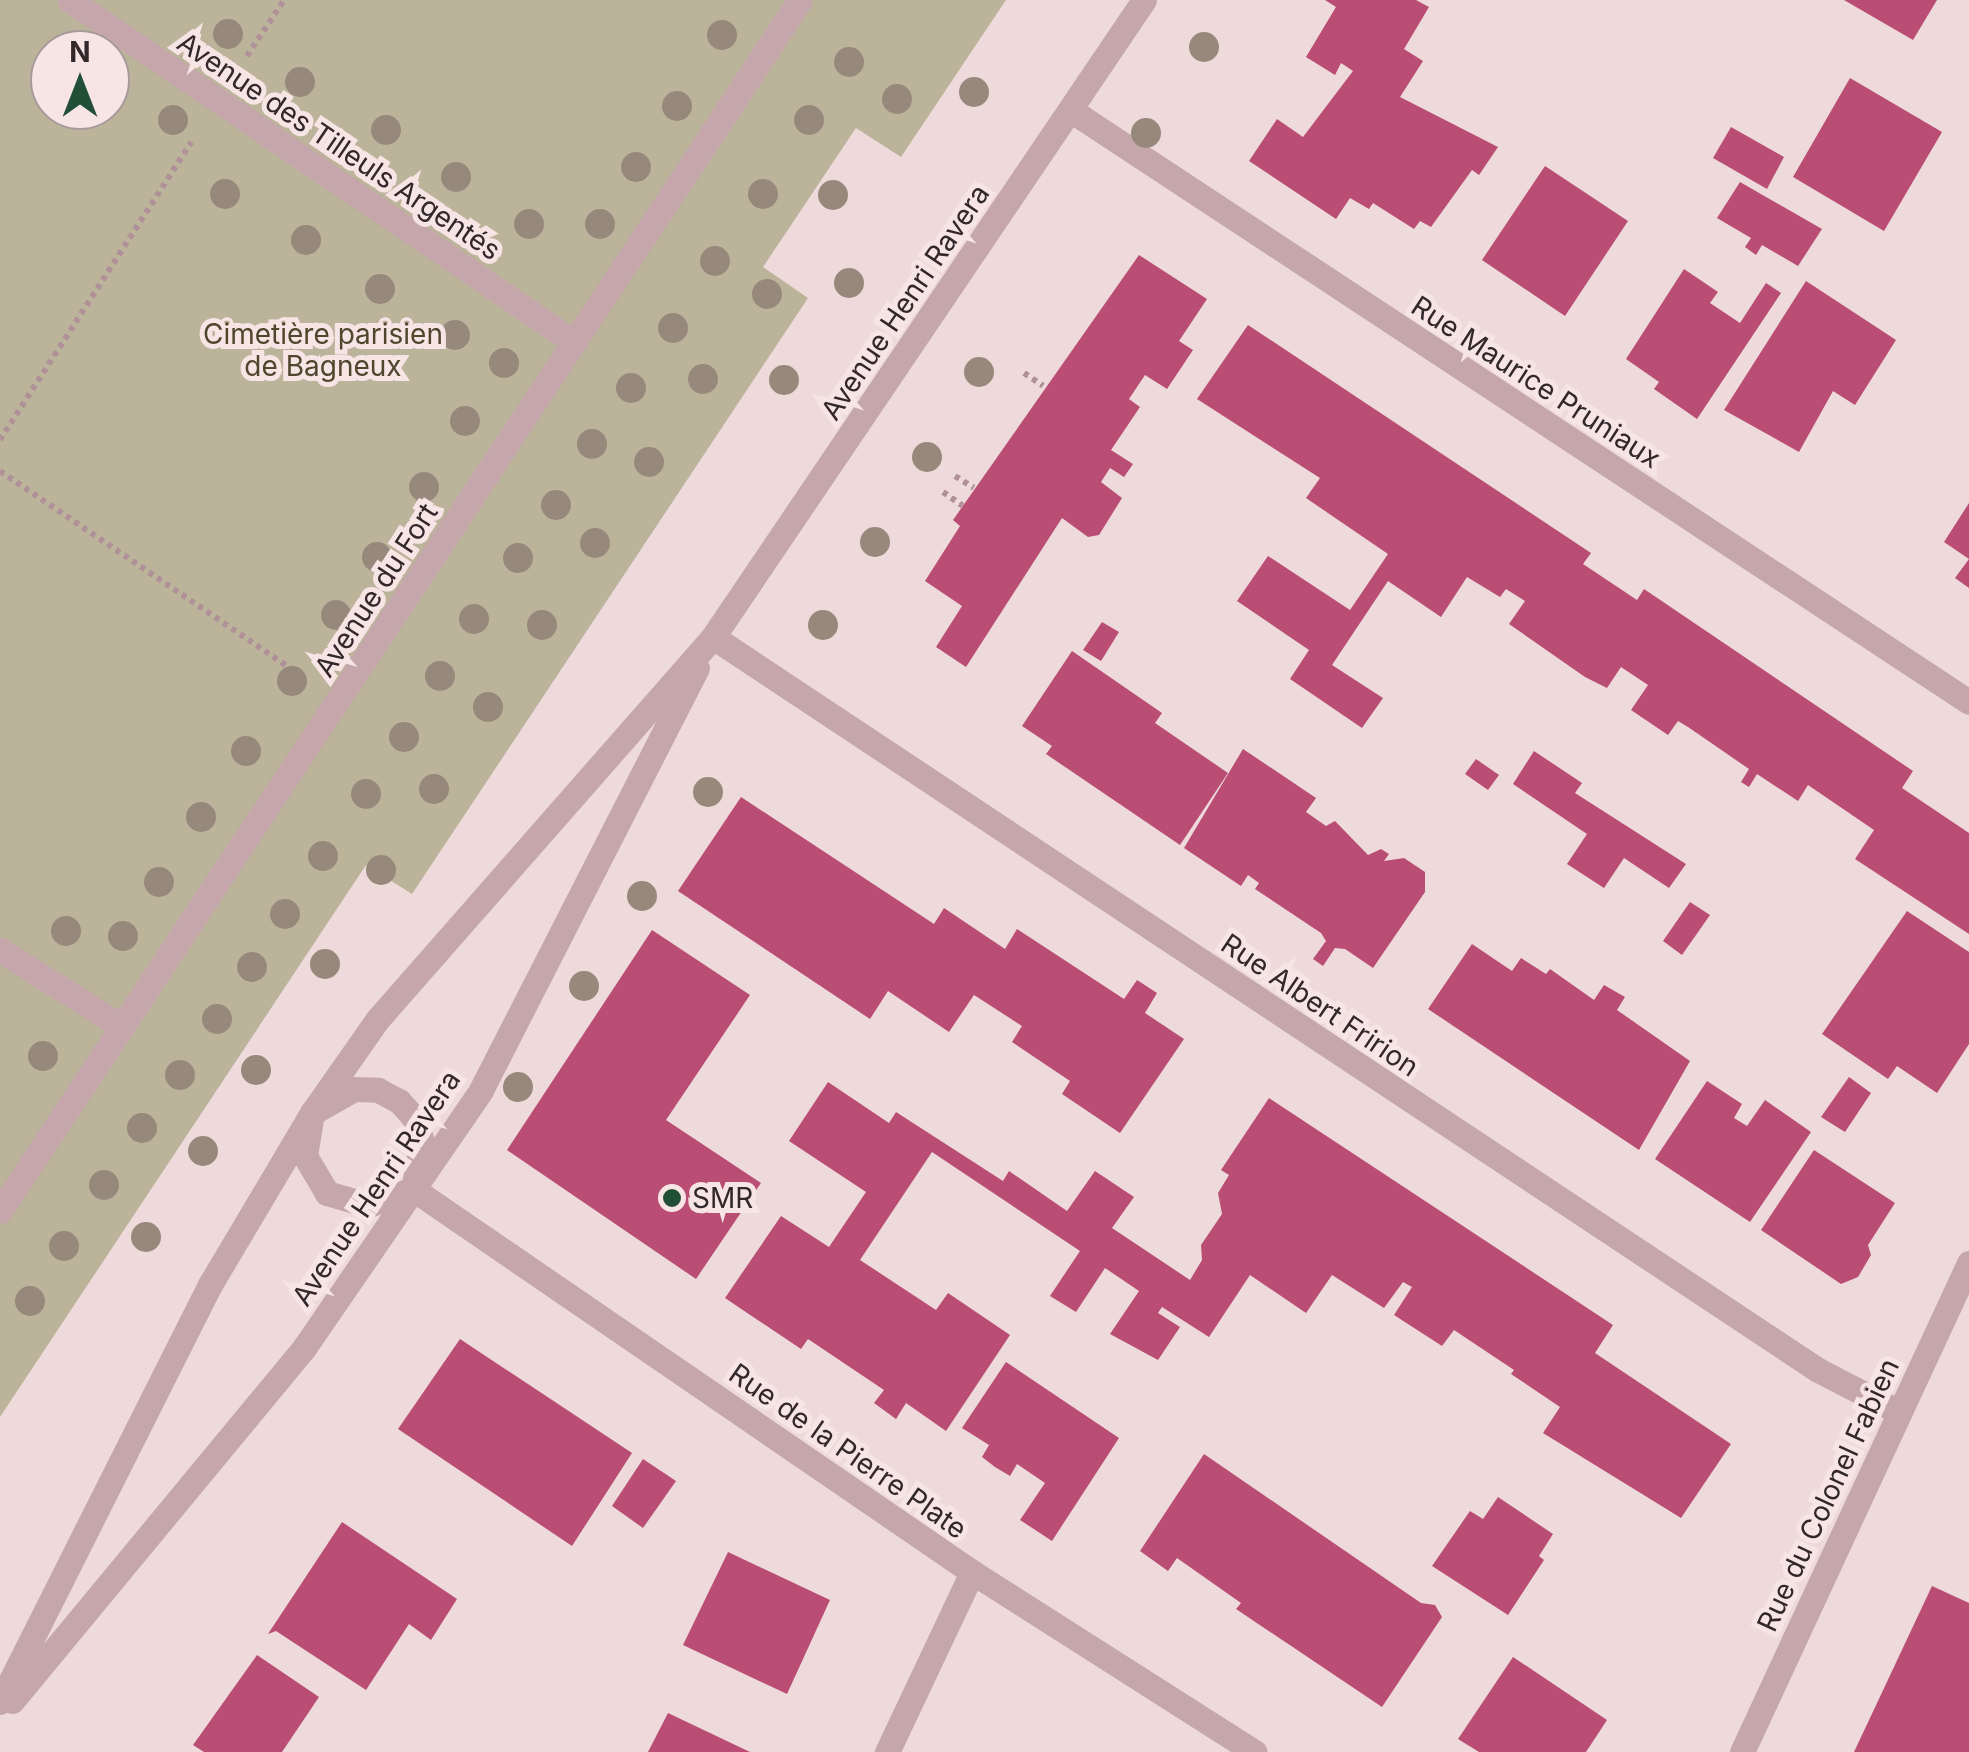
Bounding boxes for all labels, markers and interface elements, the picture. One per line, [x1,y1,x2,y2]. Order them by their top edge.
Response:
street label: Avenue des Tilleuls Argentés [171,25,507,267]
north arrow [30,30,130,130]
text: N [69,35,91,69]
street label: Avenue Henri Ravera [814,178,996,426]
street label: Rue Maurice Pruniaux [1405,289,1667,475]
park label: Cimetière parisien de Bagneux [203,317,443,383]
street label: Avenue du Fort [307,497,445,683]
street label: Rue Albert Fririon [1215,927,1425,1083]
street label: Avenue Henri Ravera [285,1064,467,1312]
place label: SMR [692,1181,753,1215]
marker: SMR [661,1187,683,1209]
street label: Rue du Colonel Fabien [1750,1353,1906,1637]
street label: Rue de la Pierre Plate [723,1356,973,1546]

